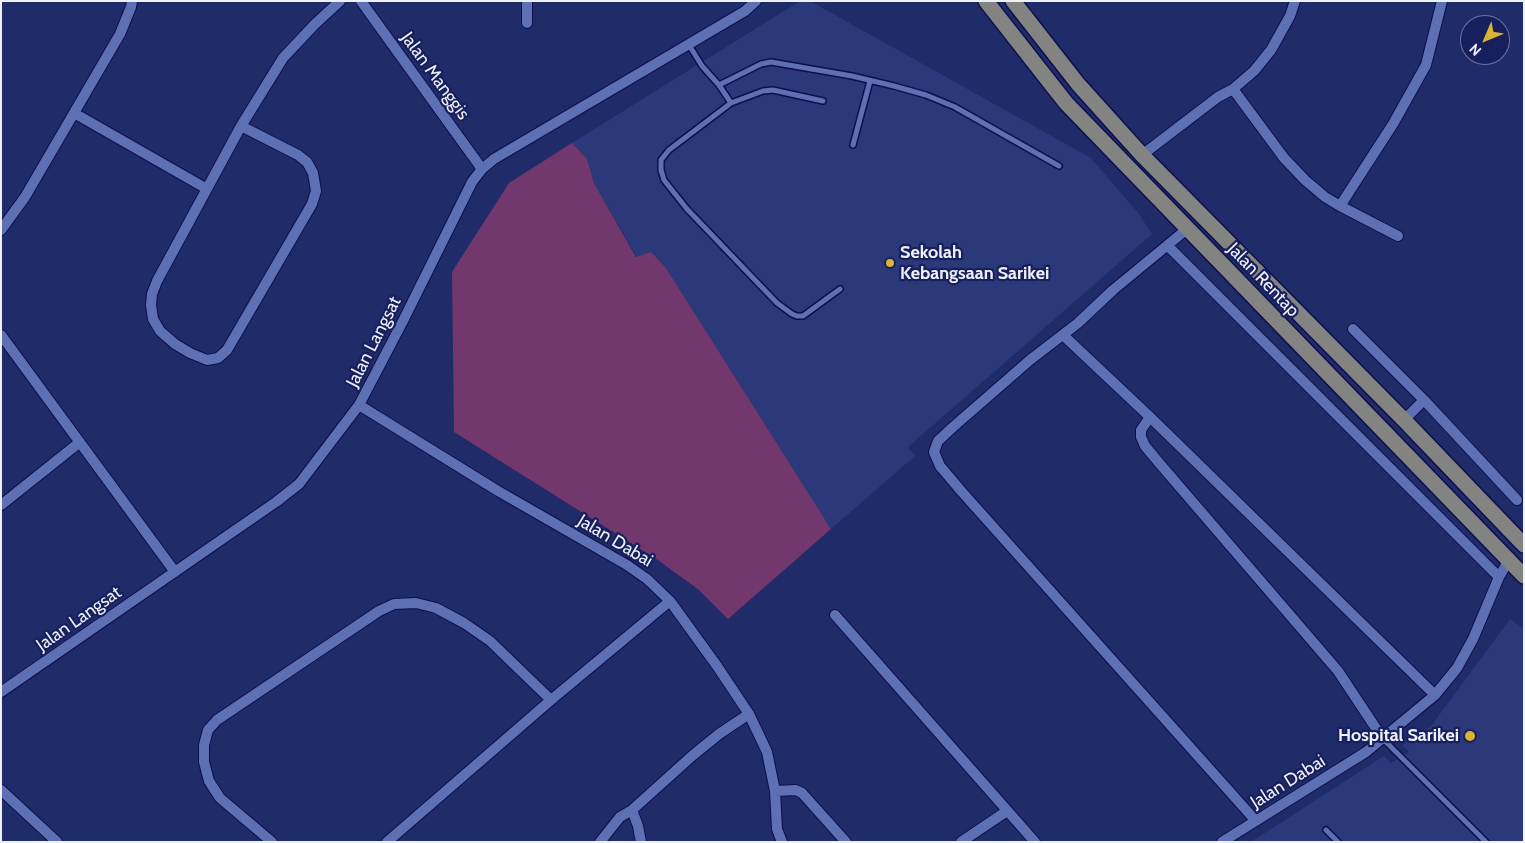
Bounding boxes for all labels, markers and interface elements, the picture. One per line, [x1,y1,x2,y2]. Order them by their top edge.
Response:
north arrow [1460,15,1510,65]
street label: Jalan Manggis [396,28,474,124]
text: N [1465,40,1485,60]
street label: Jalan Rentap [1222,239,1304,321]
place label: Sekolah Kebangsaan Sarikei [900,242,1049,284]
marker: Sekolah Kebangsaan Sarikei [884,257,896,269]
street label: Jalan Langsat [342,293,406,391]
street label: Jalan Dabai [573,510,657,572]
street label: Jalan Langsat [32,582,126,656]
place label: Hospital Sarikei [1338,725,1459,747]
marker: Hospital Sarikei [1463,729,1477,743]
street label: Jalan Dabai [1247,751,1329,813]

